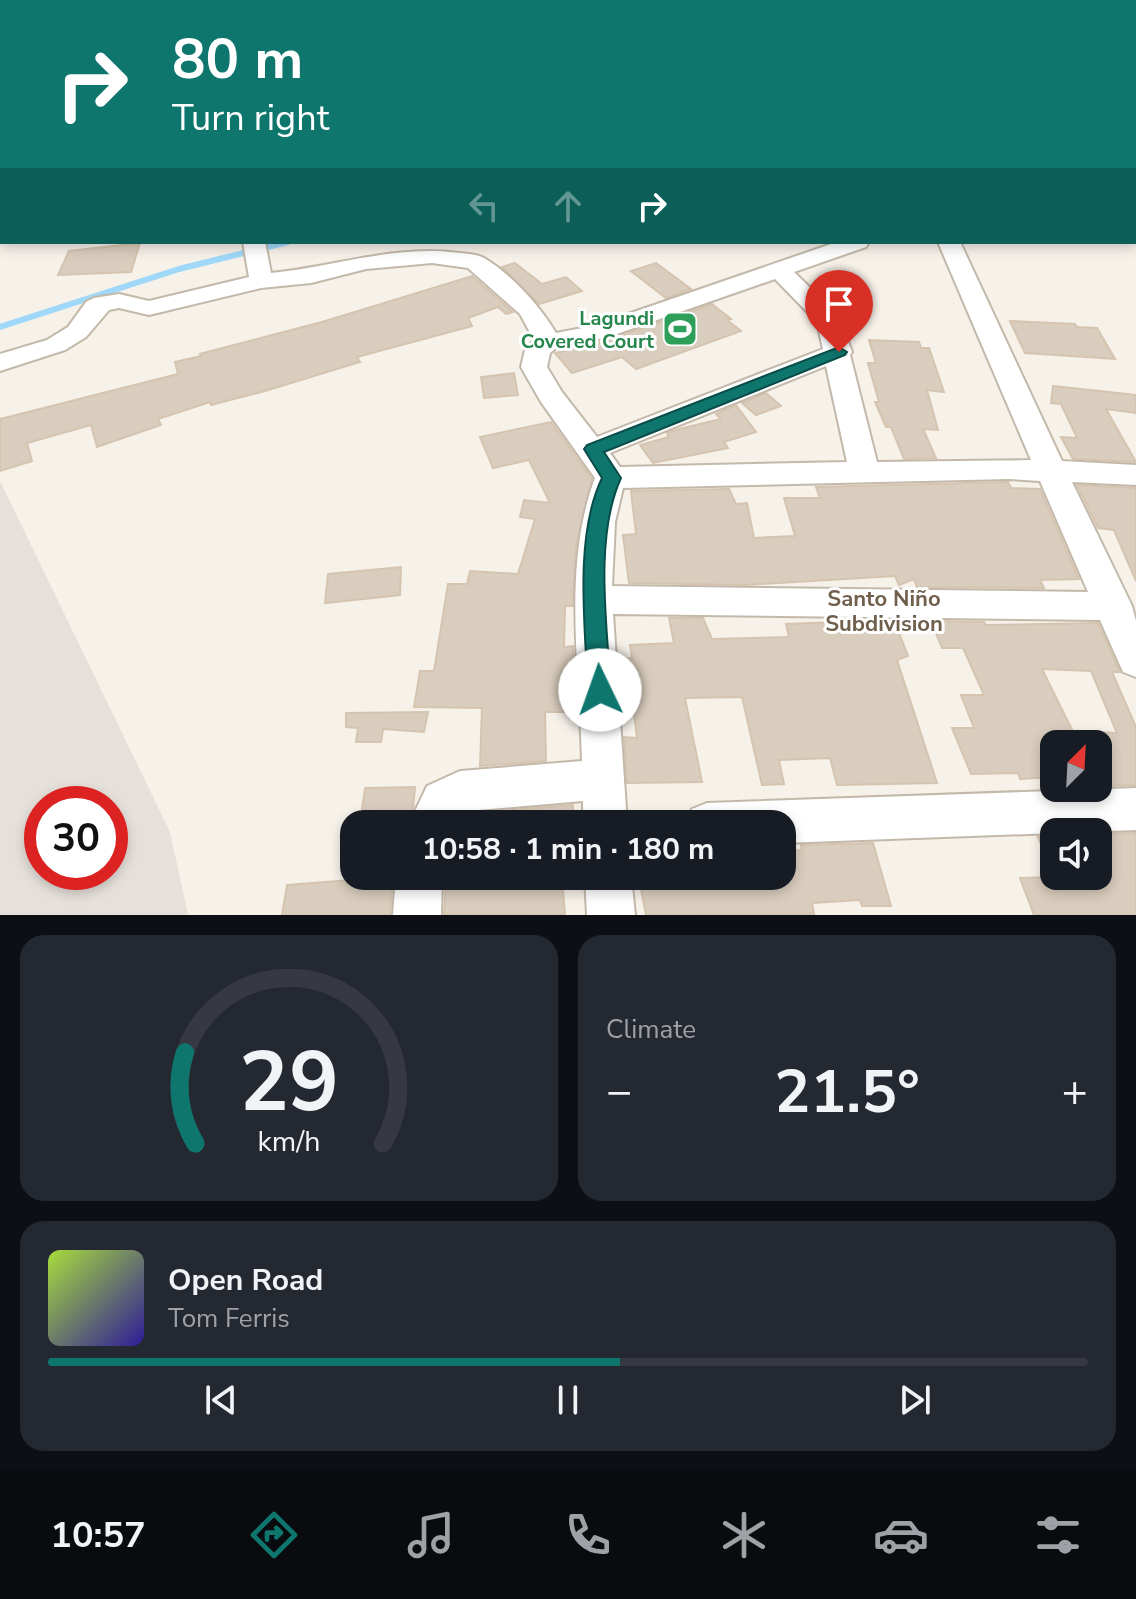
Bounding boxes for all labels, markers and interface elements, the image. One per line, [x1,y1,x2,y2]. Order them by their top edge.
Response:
text: 80 m [172,21,303,98]
icon: right [40,32,144,136]
text: Turn right [172,94,329,143]
icon: left [462,184,506,228]
icon: ahead [546,184,590,228]
icon: right [630,184,674,228]
pin [805,270,873,352]
icon: arrive [817,282,861,326]
place label: Lagundi Covered Court [521,305,654,355]
sports icon: Lagundi Covered Court [661,310,699,348]
district label: Santo Niño Subdivision [825,584,943,639]
position arrow [558,648,642,732]
north arrow [1040,730,1112,802]
map controls [1040,730,1112,890]
speed limit sign: 30 [24,786,128,890]
button: sound [1040,818,1112,890]
text: 10:58 · 1 min · 180 m [422,829,714,870]
text: Climate [606,1012,696,1047]
text: 29 [239,1026,339,1139]
text: 21.5° [774,1051,920,1133]
text: − [606,1062,632,1122]
text: + [1062,1062,1088,1122]
text: km/h [258,1122,320,1161]
text: Open Road [168,1260,323,1301]
text: Tom Ferris [168,1301,290,1336]
icon: previous [199,1378,243,1422]
icon: pause [546,1378,590,1422]
icon: next [893,1378,937,1422]
icon: directions [246,1507,302,1563]
icon: music [403,1507,459,1563]
icon: phone [560,1507,616,1563]
icon: climate [716,1507,772,1563]
icon: car [873,1507,929,1563]
icon: filters [1030,1507,1086,1563]
text: 10:57 [50,1511,146,1560]

